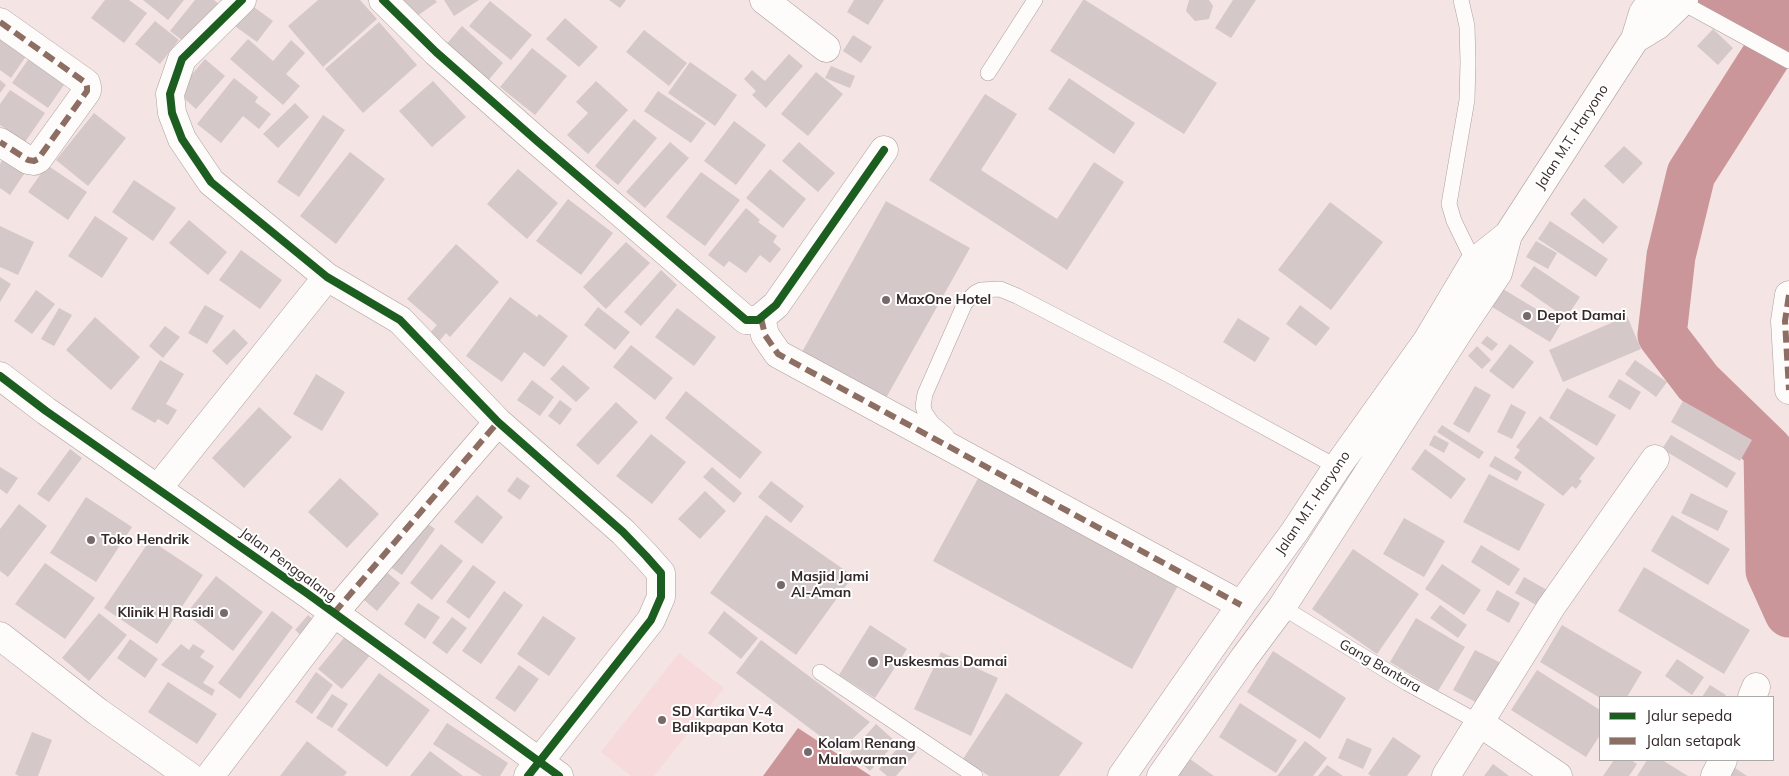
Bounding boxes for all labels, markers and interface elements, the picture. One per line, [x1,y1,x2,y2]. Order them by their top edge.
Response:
street label: Jalan M.T. Haryono [1532,81,1612,193]
place label: MaxOne Hotel [896,292,991,308]
marker: MaxOne Hotel [880,294,892,306]
place label: Depot Damai [1537,308,1626,324]
marker: Depot Damai [1521,310,1533,322]
street label: Jalan M.T. Haryono [1272,448,1354,558]
street label: Jalan Penggalang [237,524,339,606]
place label: Toko Hendrik [101,532,189,548]
marker: Toko Hendrik [85,534,97,546]
place label: Masjid Jami Al-Aman [791,569,869,602]
marker: Masjid Jami Al-Aman [775,579,787,591]
place label: Klinik H Rasidi [118,605,214,621]
marker: Klinik H Rasidi [218,607,230,619]
street label: Gang Bantara [1336,636,1424,696]
place label: Puskesmas Damai [884,654,1007,670]
marker: Puskesmas Damai [866,655,880,669]
legend [1599,696,1774,761]
place label: SD Kartika V-4 Balikpapan Kota [672,704,784,736]
text: Jalur sepeda [1646,706,1732,725]
marker: SD Kartika V-4 Balikpapan Kota [656,714,668,726]
text: Jalan setapak [1646,731,1741,750]
place label: Kolam Renang Mulawarman [818,736,916,769]
marker: Kolam Renang Mulawarman [802,746,814,758]

